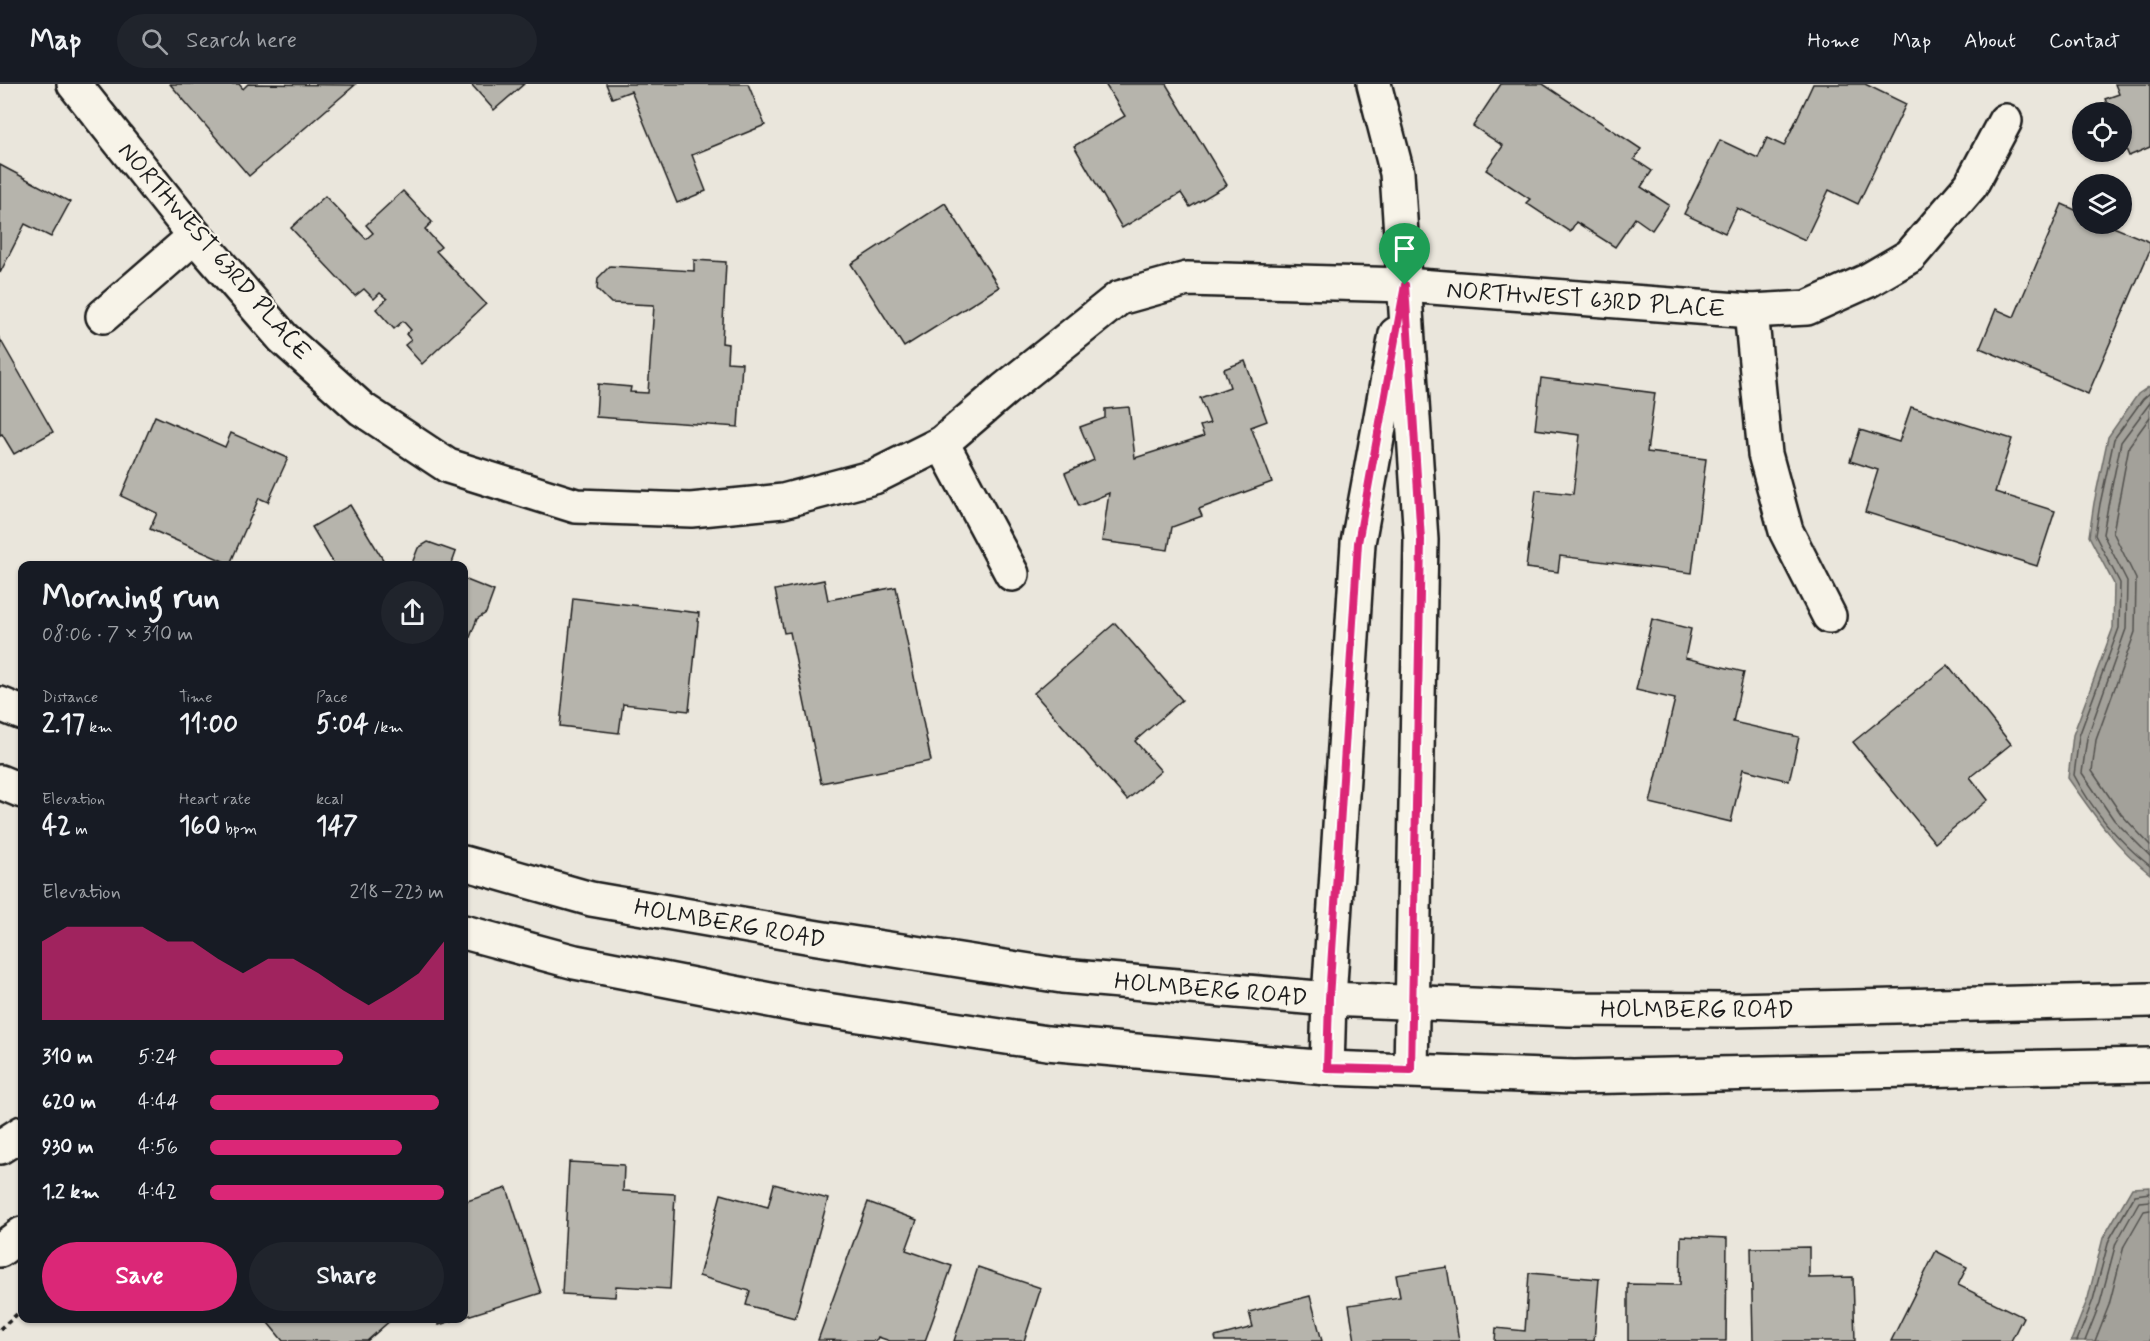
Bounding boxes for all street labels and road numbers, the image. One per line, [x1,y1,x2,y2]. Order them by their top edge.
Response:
street label: NORTHWEST 63RD PLACE [110,136,317,368]
street label: NORTHWEST 63RD PLACE [1445,275,1726,326]
street label: HOLMBERG ROAD [632,892,828,957]
street label: HOLMBERG ROAD [1113,967,1309,1014]
street label: HOLMBERG ROAD [1600,995,1794,1026]

